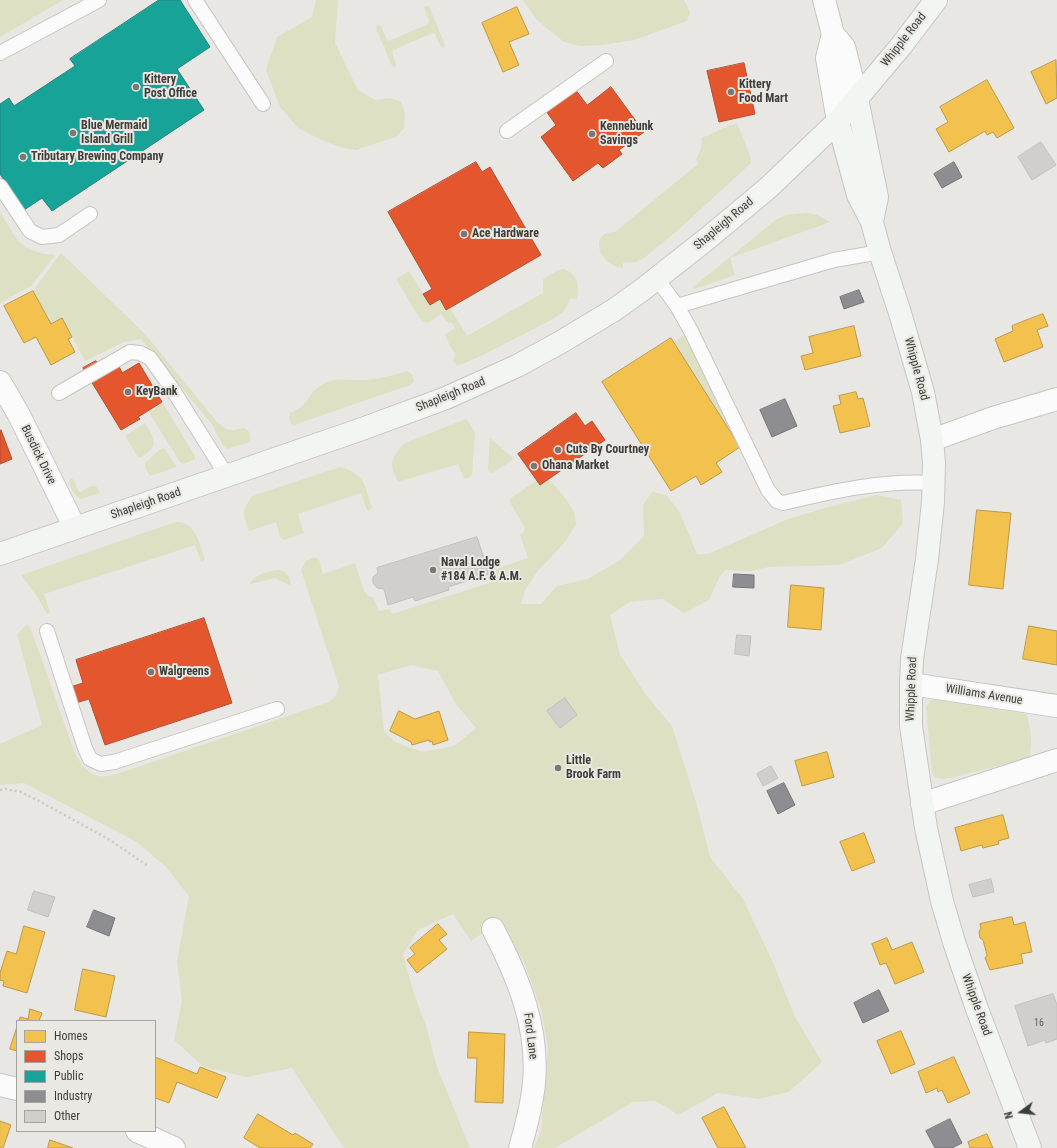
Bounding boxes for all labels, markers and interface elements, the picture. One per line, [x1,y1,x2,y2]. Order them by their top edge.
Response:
street label: Whipple Road [878,10,930,70]
place label: Kittery Post Office [144,73,197,101]
place label: Kittery Food Mart [739,78,788,106]
marker: Kittery Post Office [131,82,141,92]
marker: Kittery Food Mart [726,87,736,97]
place label: Blue Mermaid Island Grill [81,119,148,147]
place label: Kennebunk Savings [600,120,653,148]
marker: Blue Mermaid Island Grill [68,128,78,138]
marker: Kennebunk Savings [587,129,597,139]
place label: Tributary Brewing Company [31,150,164,164]
marker: Tributary Brewing Company [18,152,28,162]
street label: Shapleigh Road [691,195,757,253]
place label: Ace Hardware [472,227,539,241]
marker: Ace Hardware [459,229,469,239]
street label: Whipple Road [901,336,931,402]
street label: Shapleigh Road [414,375,488,415]
place label: KeyBank [136,385,178,399]
marker: KeyBank [123,387,133,397]
street label: Busdick Drive [17,423,59,487]
place label: Cuts By Courtney [566,443,649,457]
marker: Cuts By Courtney [553,445,563,455]
place label: Ohana Market [542,459,609,473]
marker: Ohana Market [529,461,539,471]
street label: Shapleigh Road [109,485,183,523]
place label: Naval Lodge #184 A.F. & A.M. [441,556,522,584]
marker: Naval Lodge #184 A.F. & A.M. [428,565,438,575]
street label: Whipple Road [904,656,920,722]
place label: Walgreens [159,665,209,679]
marker: Walgreens [146,667,156,677]
street label: Williams Avenue [944,682,1024,708]
place label: Little Brook Farm [566,754,621,782]
marker: Little Brook Farm [553,763,563,773]
street label: Whipple Road [958,972,994,1038]
street label: Ford Lane [520,1012,540,1060]
house number: 16 [1034,1017,1044,1029]
legend [16,1020,156,1132]
text: Homes [54,1029,88,1043]
text: Shops [54,1049,83,1063]
text: Public [54,1069,83,1083]
text: Industry [54,1089,92,1103]
north arrow [1001,1092,1041,1132]
text: Other [54,1109,80,1123]
text: N [1002,1110,1016,1120]

